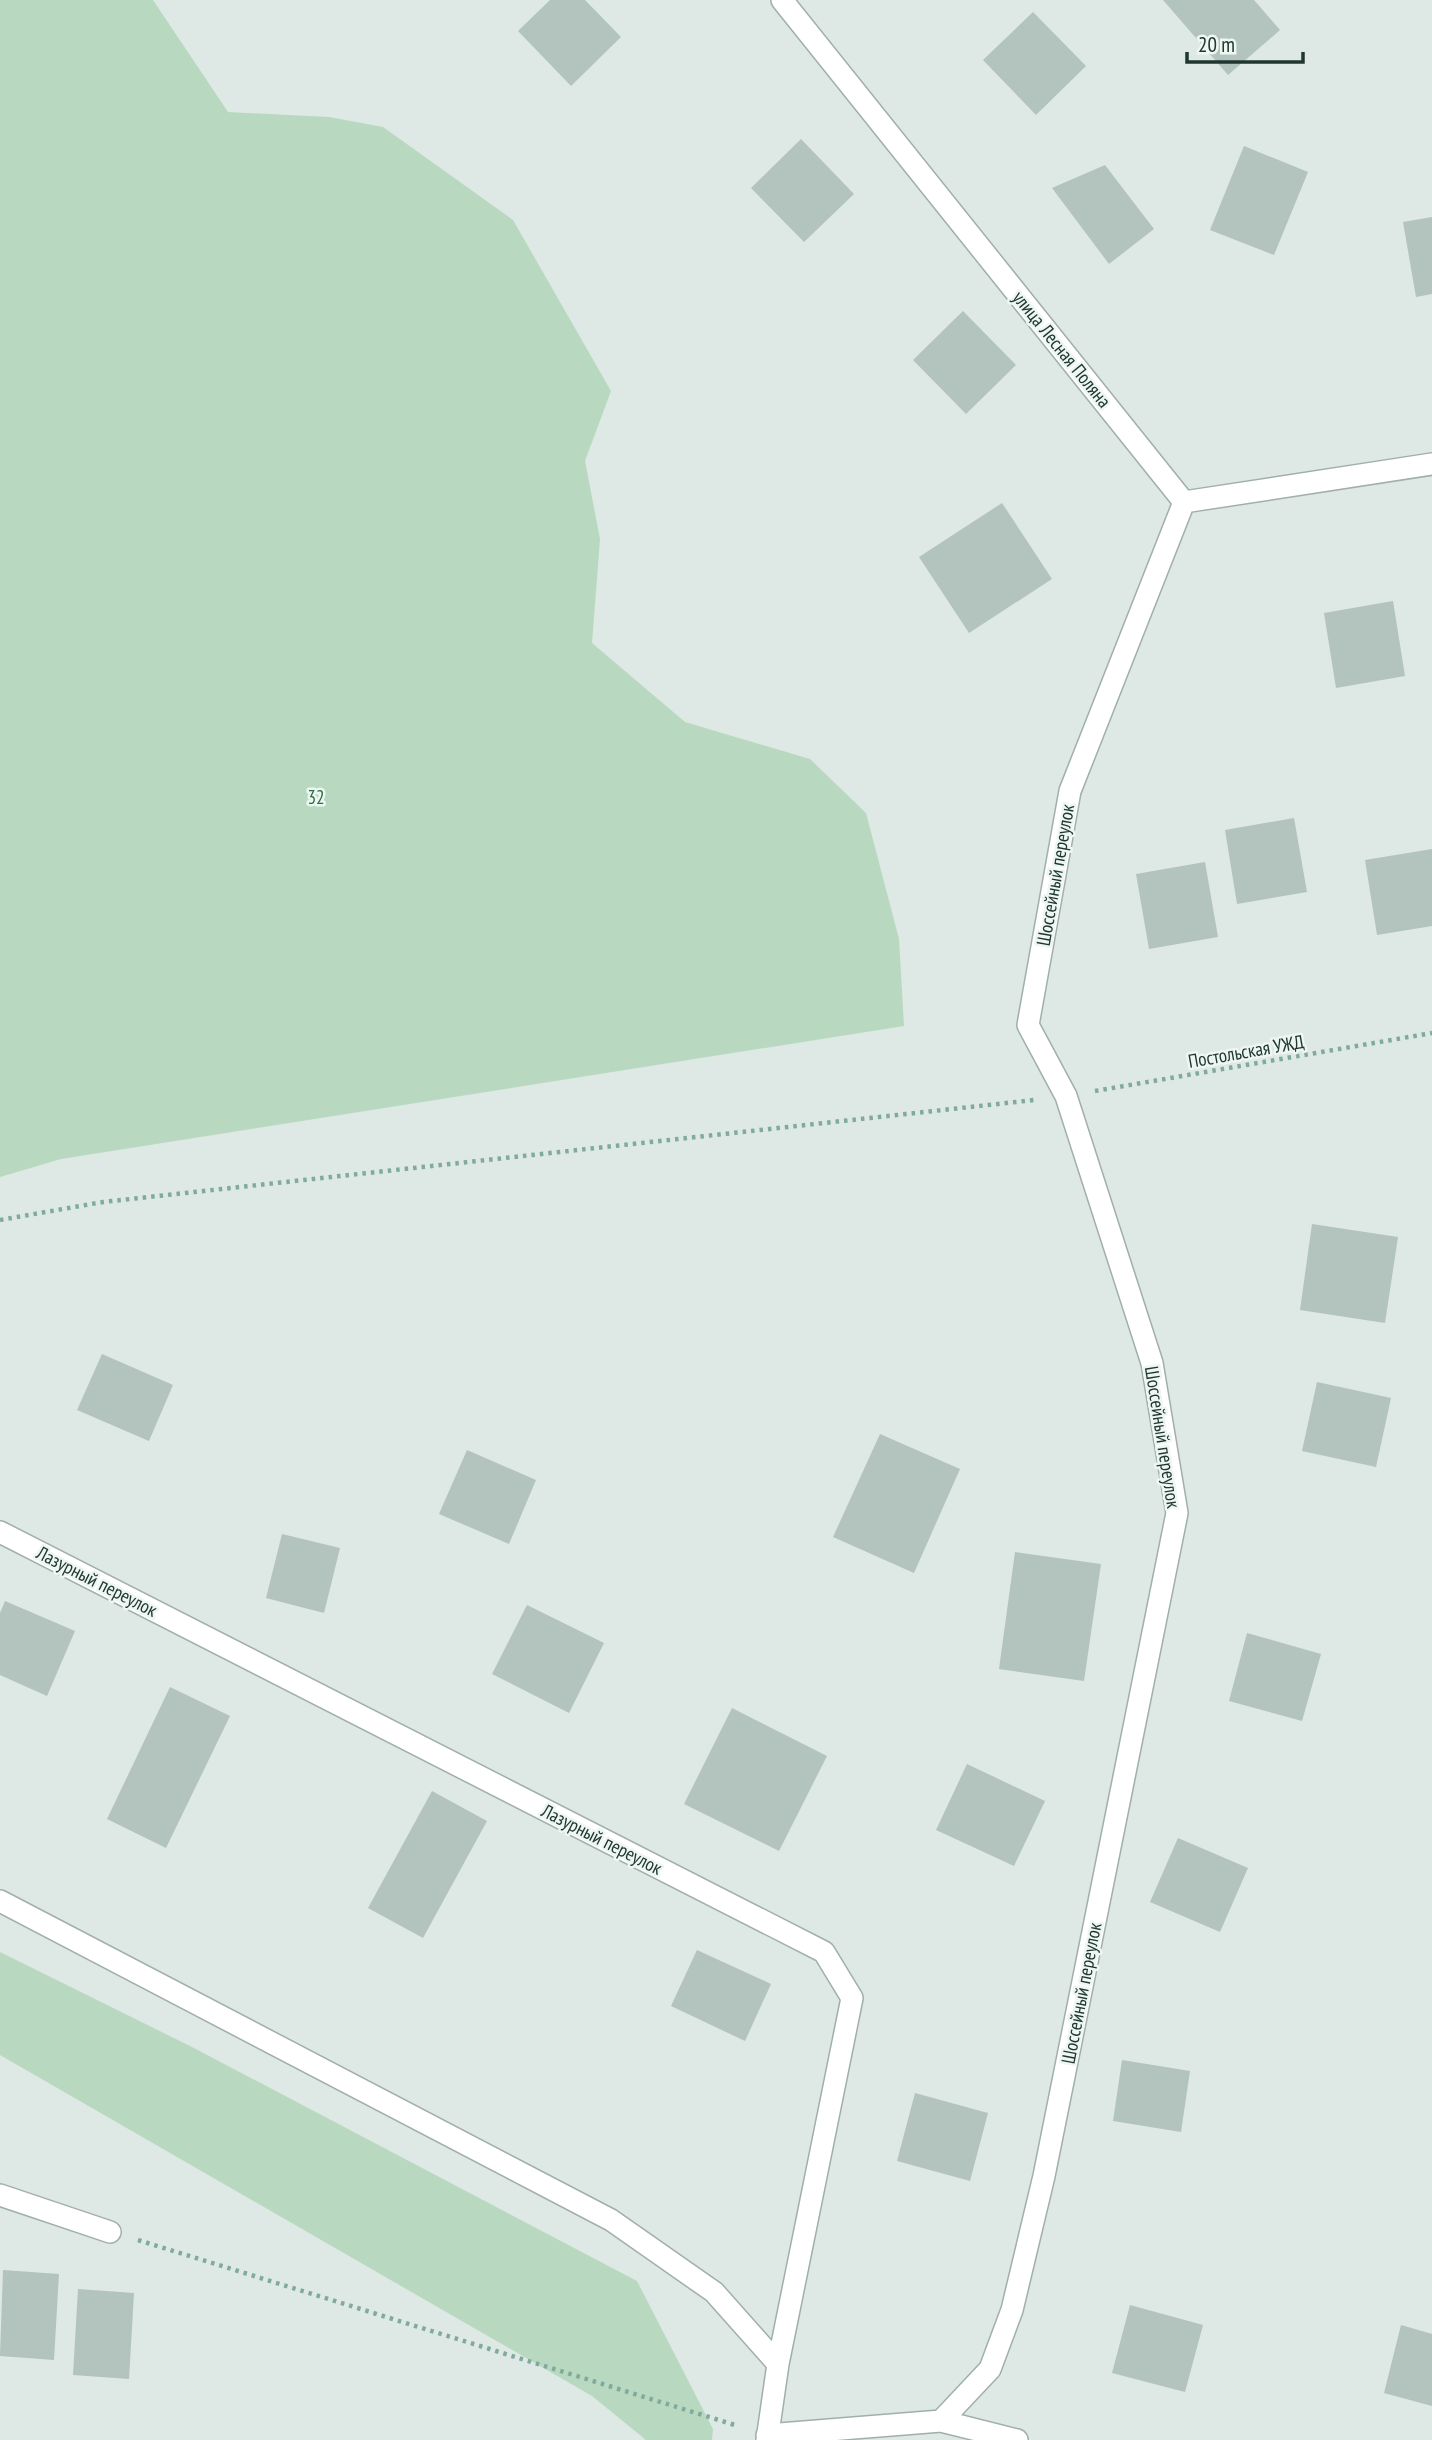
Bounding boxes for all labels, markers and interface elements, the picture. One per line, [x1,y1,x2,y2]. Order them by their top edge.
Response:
scale bar [1187,21,1302,65]
text: 20 m [1198,31,1235,58]
street label: улица Лесная Поляна [1008,286,1116,412]
park label: 32 [307,785,325,809]
street label: Шоссейный переулок [1031,802,1079,948]
street label: Постольская УЖД [1186,1029,1306,1073]
street label: Шоссейный переулок [1140,1364,1186,1510]
street label: Лазурный переулок [32,1540,162,1622]
street label: Лазурный переулок [537,1798,667,1880]
street label: Шоссейный переулок [1056,1920,1107,2066]

